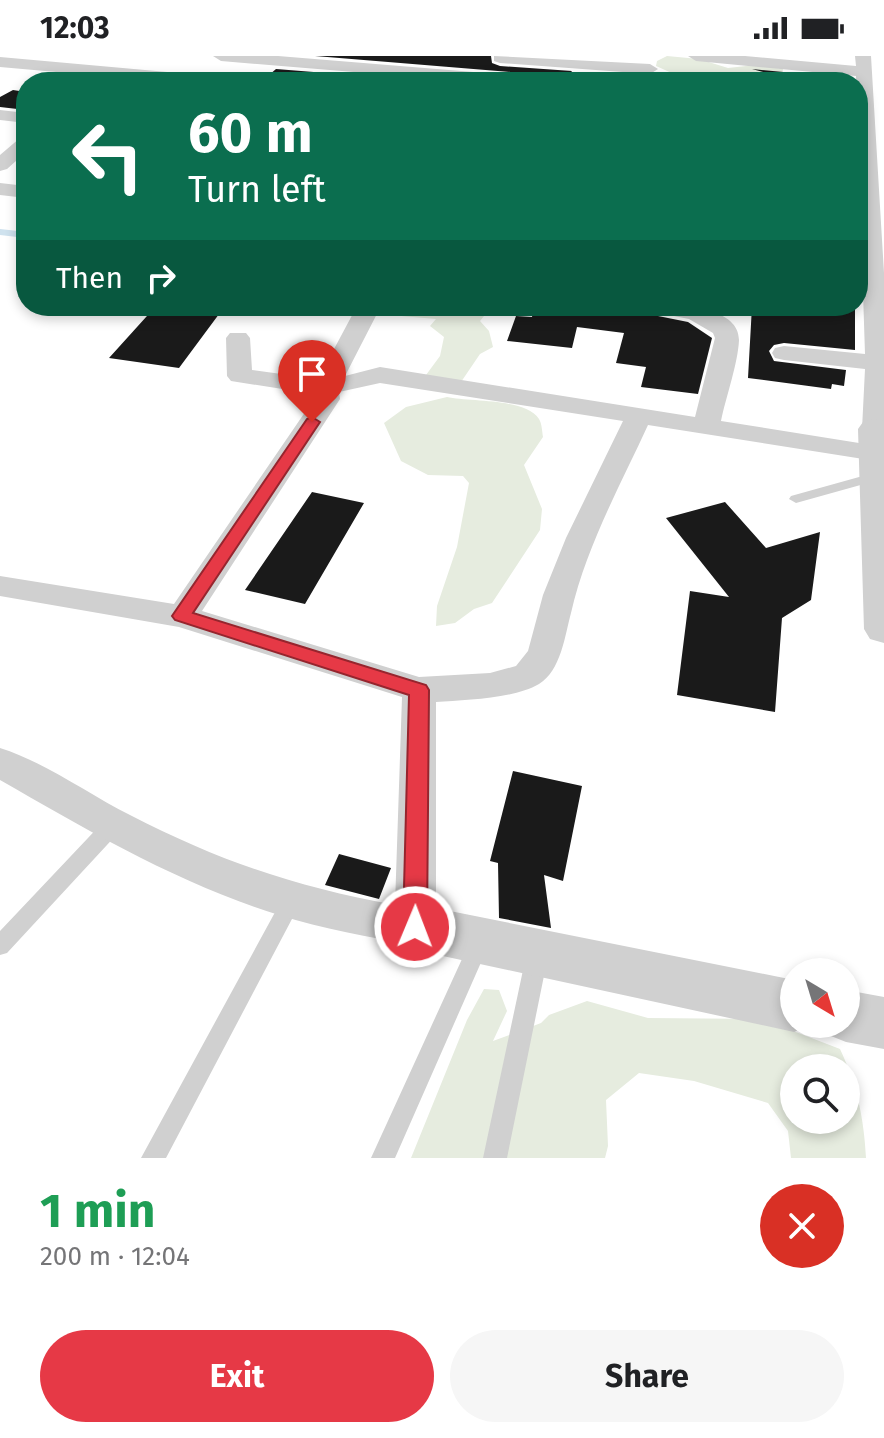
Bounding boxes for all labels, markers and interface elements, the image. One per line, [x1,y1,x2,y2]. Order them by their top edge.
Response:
text: 12:03 [40,10,109,46]
text: 60 m [188,100,313,167]
icon: left [56,104,160,208]
text: Turn left [188,168,326,212]
icon: right [139,256,183,300]
text: Then [56,260,123,296]
pin [278,340,346,422]
icon: arrive [290,352,334,396]
position arrow [373,885,457,969]
north arrow [780,958,860,1038]
map controls [780,958,860,1134]
button: search [780,1054,860,1134]
text: 1 min [40,1182,155,1240]
button: close [760,1184,844,1268]
text: 200 m · 12:04 [40,1241,190,1272]
button: Exit [40,1330,434,1422]
button: Share [450,1330,844,1422]

